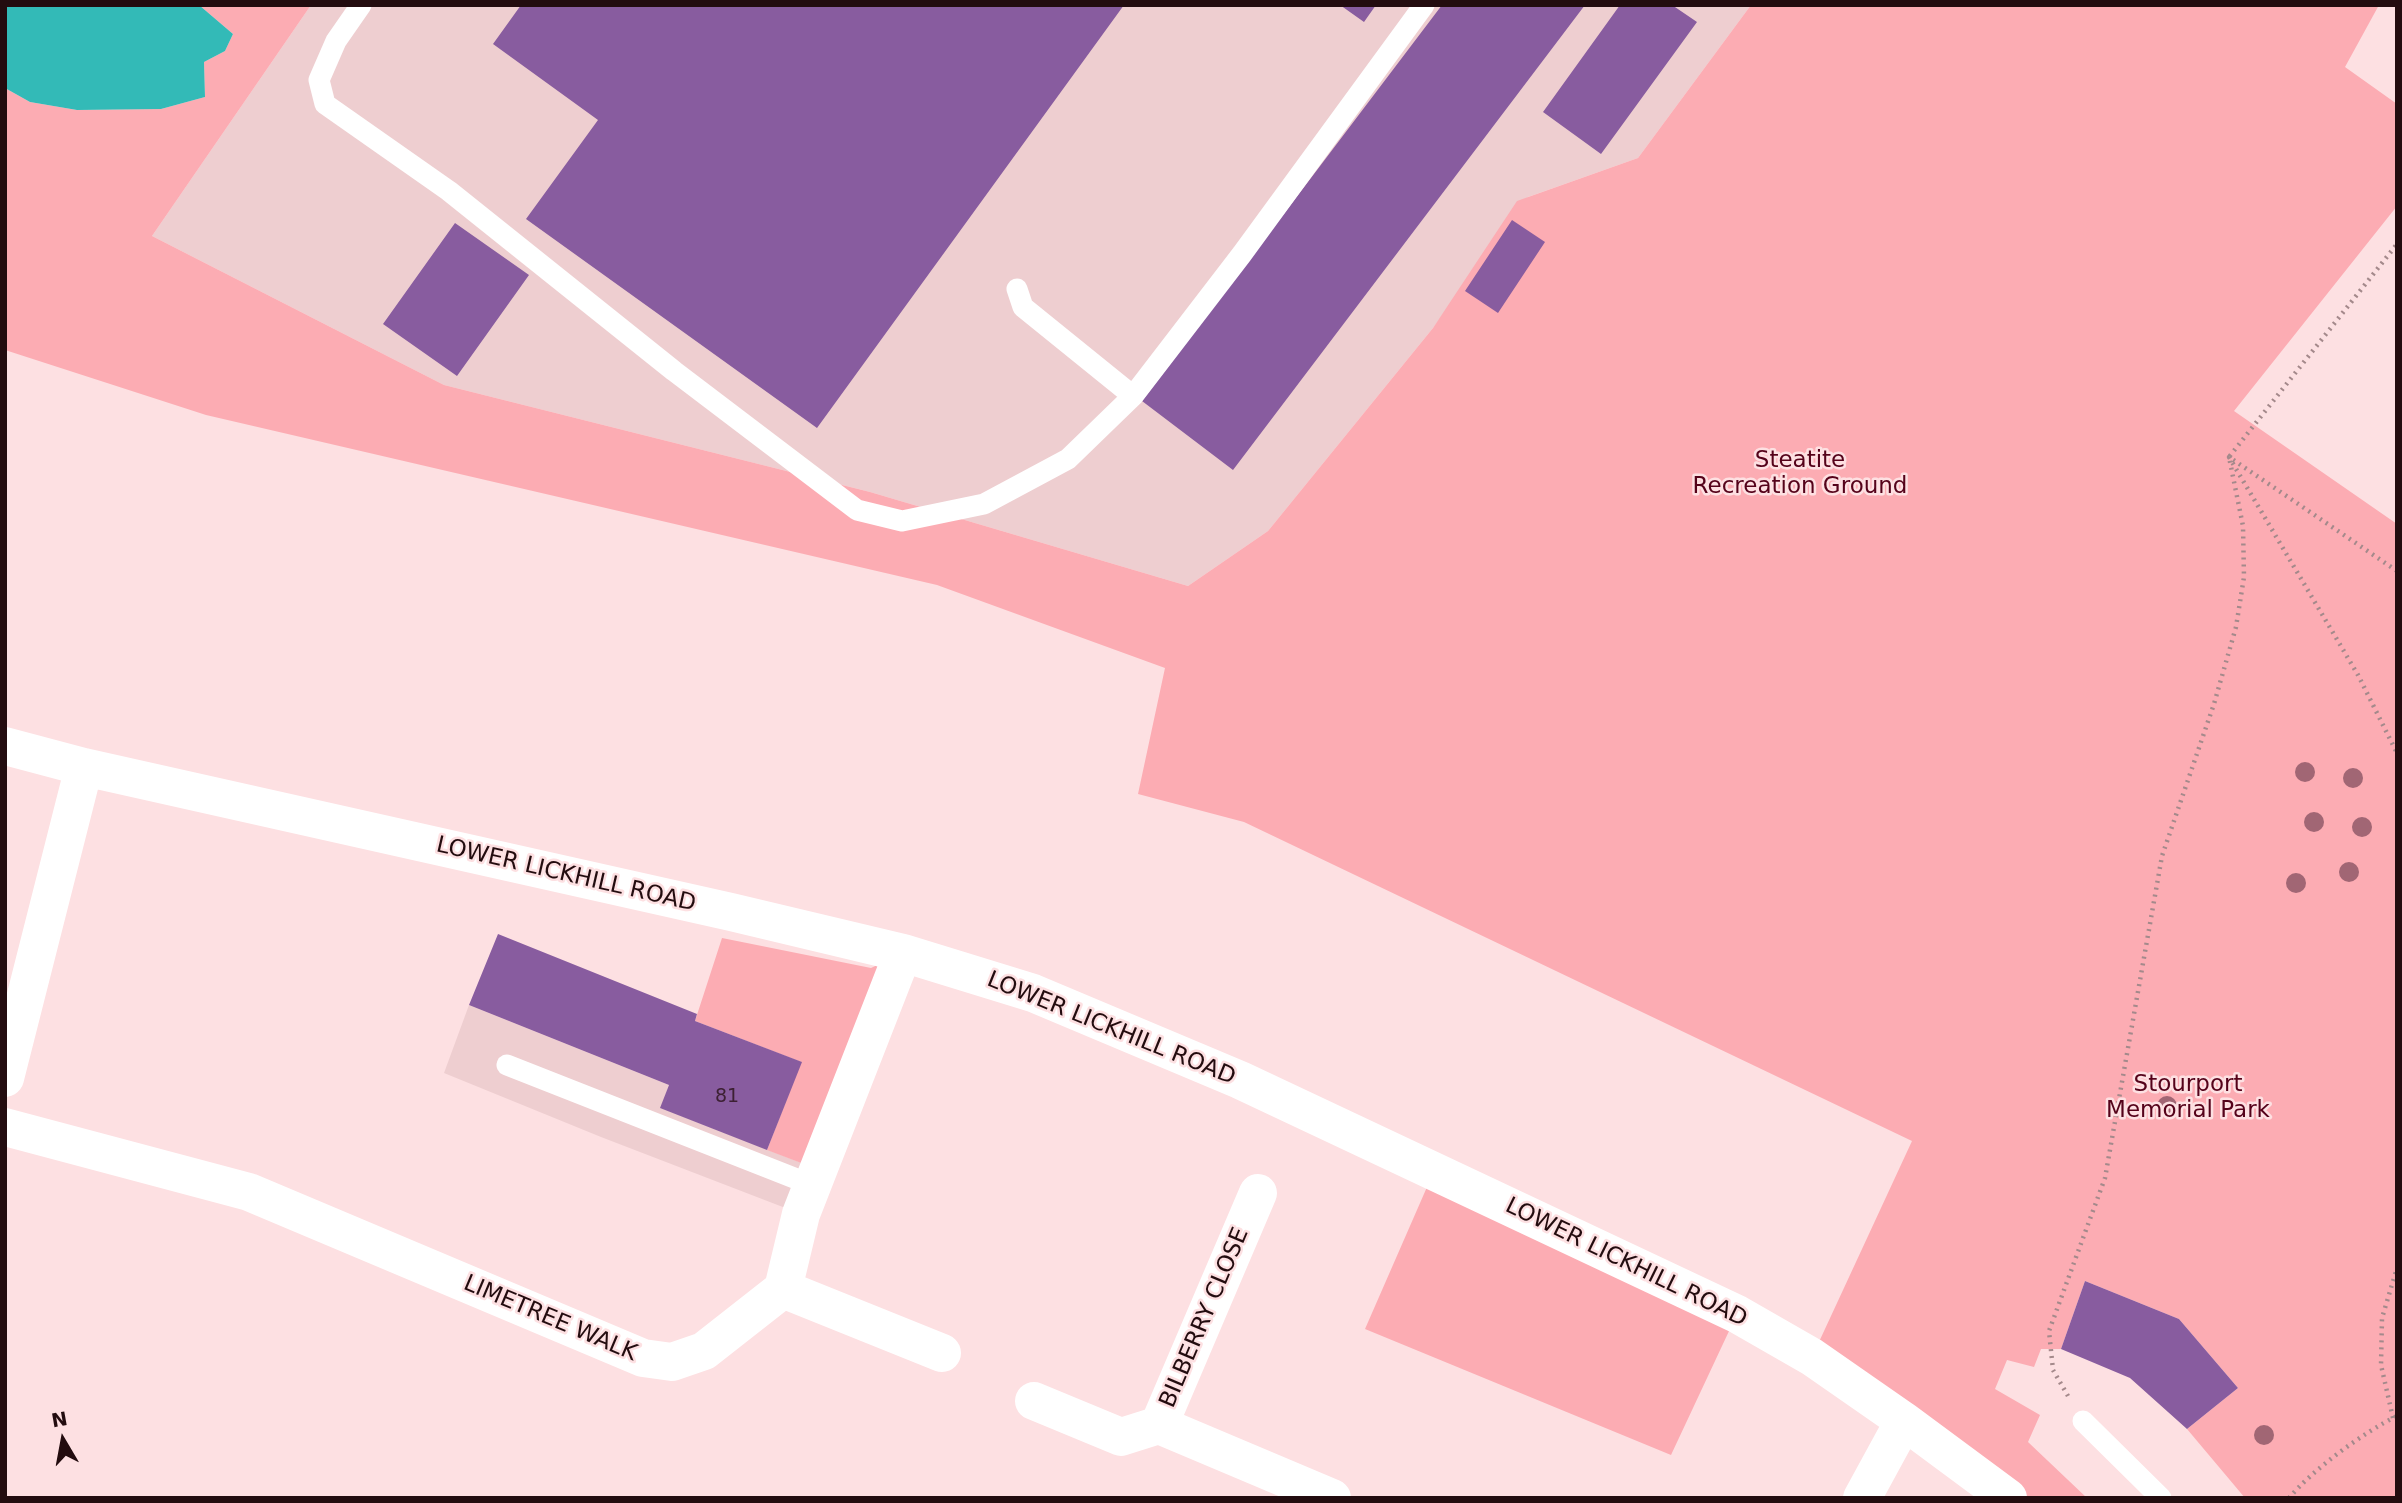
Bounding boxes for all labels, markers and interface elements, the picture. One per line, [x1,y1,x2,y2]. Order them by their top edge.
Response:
park label: Steatite Recreation Ground [1693,447,1907,501]
street label: LOWER LICKHILL ROAD [434,832,698,918]
street label: LOWER LICKHILL ROAD [983,966,1239,1092]
park label: Stourport Memorial Park [2106,1071,2270,1125]
house number: 81 [715,1086,739,1108]
street label: LOWER LICKHILL ROAD [1501,1192,1751,1334]
street label: BILBERRY CLOSE [1155,1224,1255,1412]
street label: LIMETREE WALK [459,1270,641,1368]
north arrow [28,1405,98,1475]
text: N [50,1407,69,1432]

